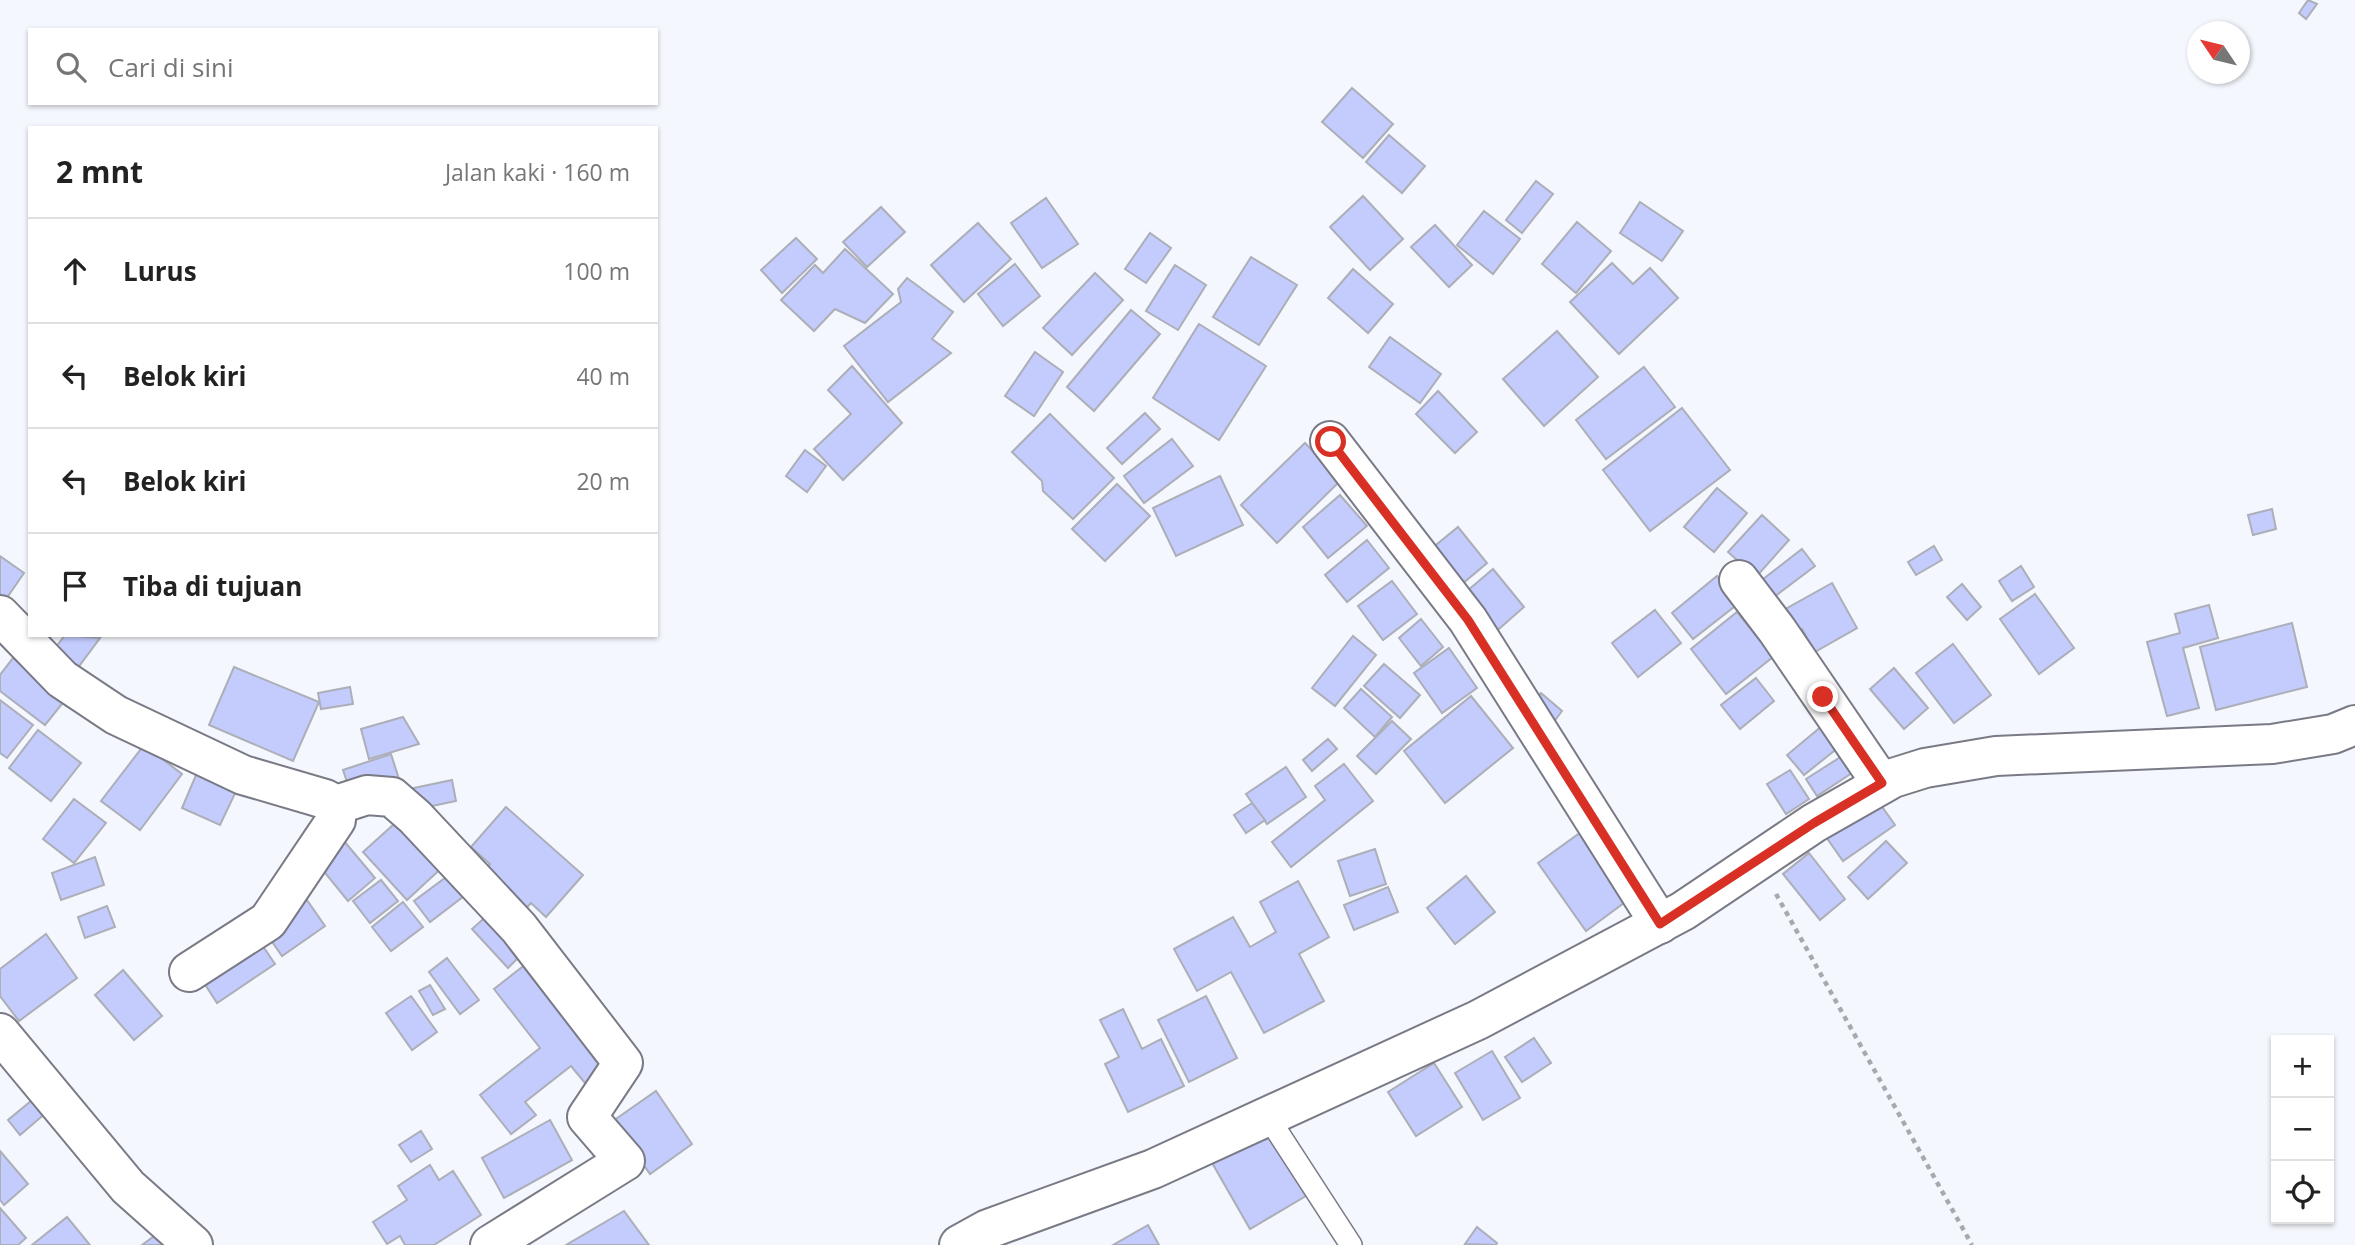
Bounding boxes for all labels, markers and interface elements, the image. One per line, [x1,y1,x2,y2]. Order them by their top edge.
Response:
north arrow [2187,21,2250,84]
search box [28,28,658,105]
icon: search [52,48,90,86]
text: Cari di sini [108,49,233,85]
text: 2 mnt [56,151,143,192]
text: Jalan kaki · 160 m [445,156,630,188]
icon: ahead [56,252,94,290]
text: Lurus [123,253,197,289]
text: 100 m [563,255,630,287]
icon: left [56,357,94,395]
text: Belok kiri [123,358,247,394]
text: 40 m [576,360,630,392]
route start [1315,426,1346,457]
icon: left [56,462,94,500]
text: Belok kiri [123,463,247,499]
text: 20 m [576,465,630,497]
icon: arrive [56,567,94,605]
text: Tiba di tujuan [123,568,302,604]
route end [1807,681,1838,712]
map controls [2271,1035,2334,1224]
button: + [2271,1035,2334,1098]
button: − [2271,1098,2334,1161]
button: locate [2271,1161,2334,1224]

